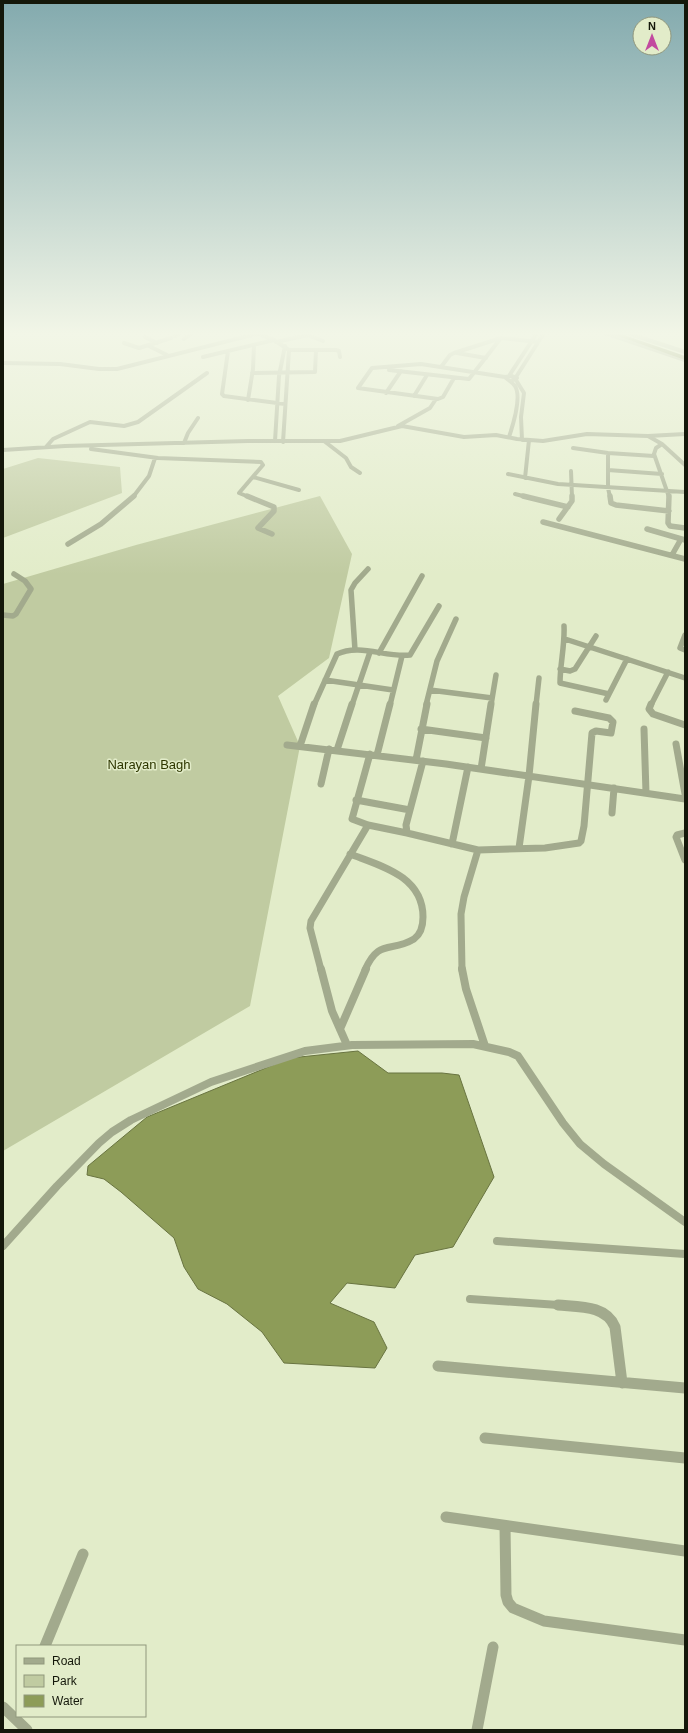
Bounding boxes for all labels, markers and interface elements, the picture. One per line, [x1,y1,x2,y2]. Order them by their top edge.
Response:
north arrow [632,16,672,56]
text: N [648,20,656,32]
park label: Narayan Bagh [107,757,191,772]
legend [16,1645,146,1717]
text: Road [52,1654,81,1668]
text: Park [52,1674,78,1688]
text: Water [52,1694,84,1708]

